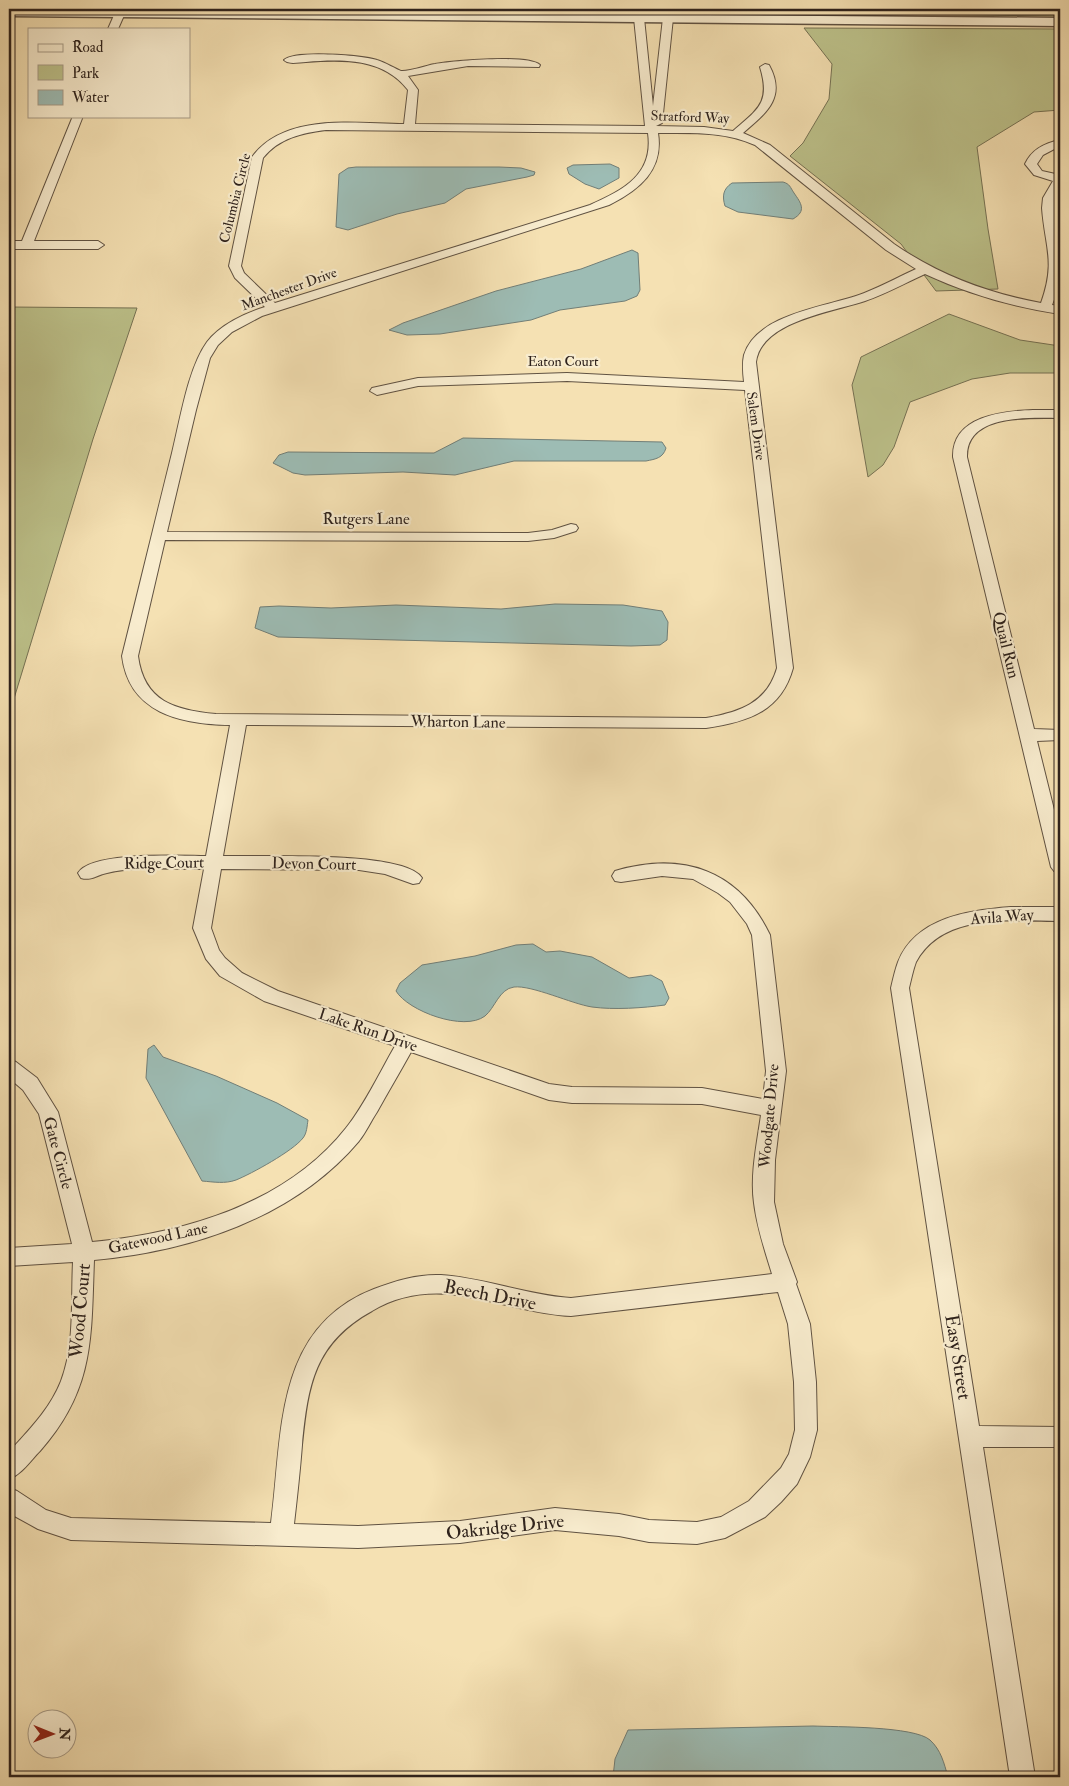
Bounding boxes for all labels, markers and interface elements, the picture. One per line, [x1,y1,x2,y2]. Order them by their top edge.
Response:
legend [28,28,190,118]
text: Road [72,38,104,57]
text: Park [72,64,99,83]
text: Water [71,88,109,107]
street label: Stratford Way [650,107,731,128]
street label: Columbia Circle [216,151,254,245]
street label: Manchester Drive [239,264,339,314]
street label: Eaton Court [527,353,599,370]
street label: Salem Drive [743,391,769,461]
street label: Rutgers Lane [322,509,410,529]
street label: Quail Run [988,610,1024,680]
street label: Wharton Lane [409,711,506,733]
street label: Ridge Court [124,852,204,874]
street label: Devon Court [272,853,356,875]
street label: Avila Way [969,905,1035,929]
street label: Lake Run Drive [316,1004,420,1056]
street label: Woodgate Drive [754,1063,784,1170]
street label: Gate Circle [39,1115,77,1192]
street label: Gatewood Lane [106,1218,210,1258]
street label: Wood Court [64,1262,96,1361]
street label: Beech Drive [442,1274,538,1316]
street label: Easy Street [939,1313,977,1401]
street label: Oakridge Drive [445,1509,565,1545]
north arrow [28,1708,78,1758]
text: N [56,1727,73,1741]

